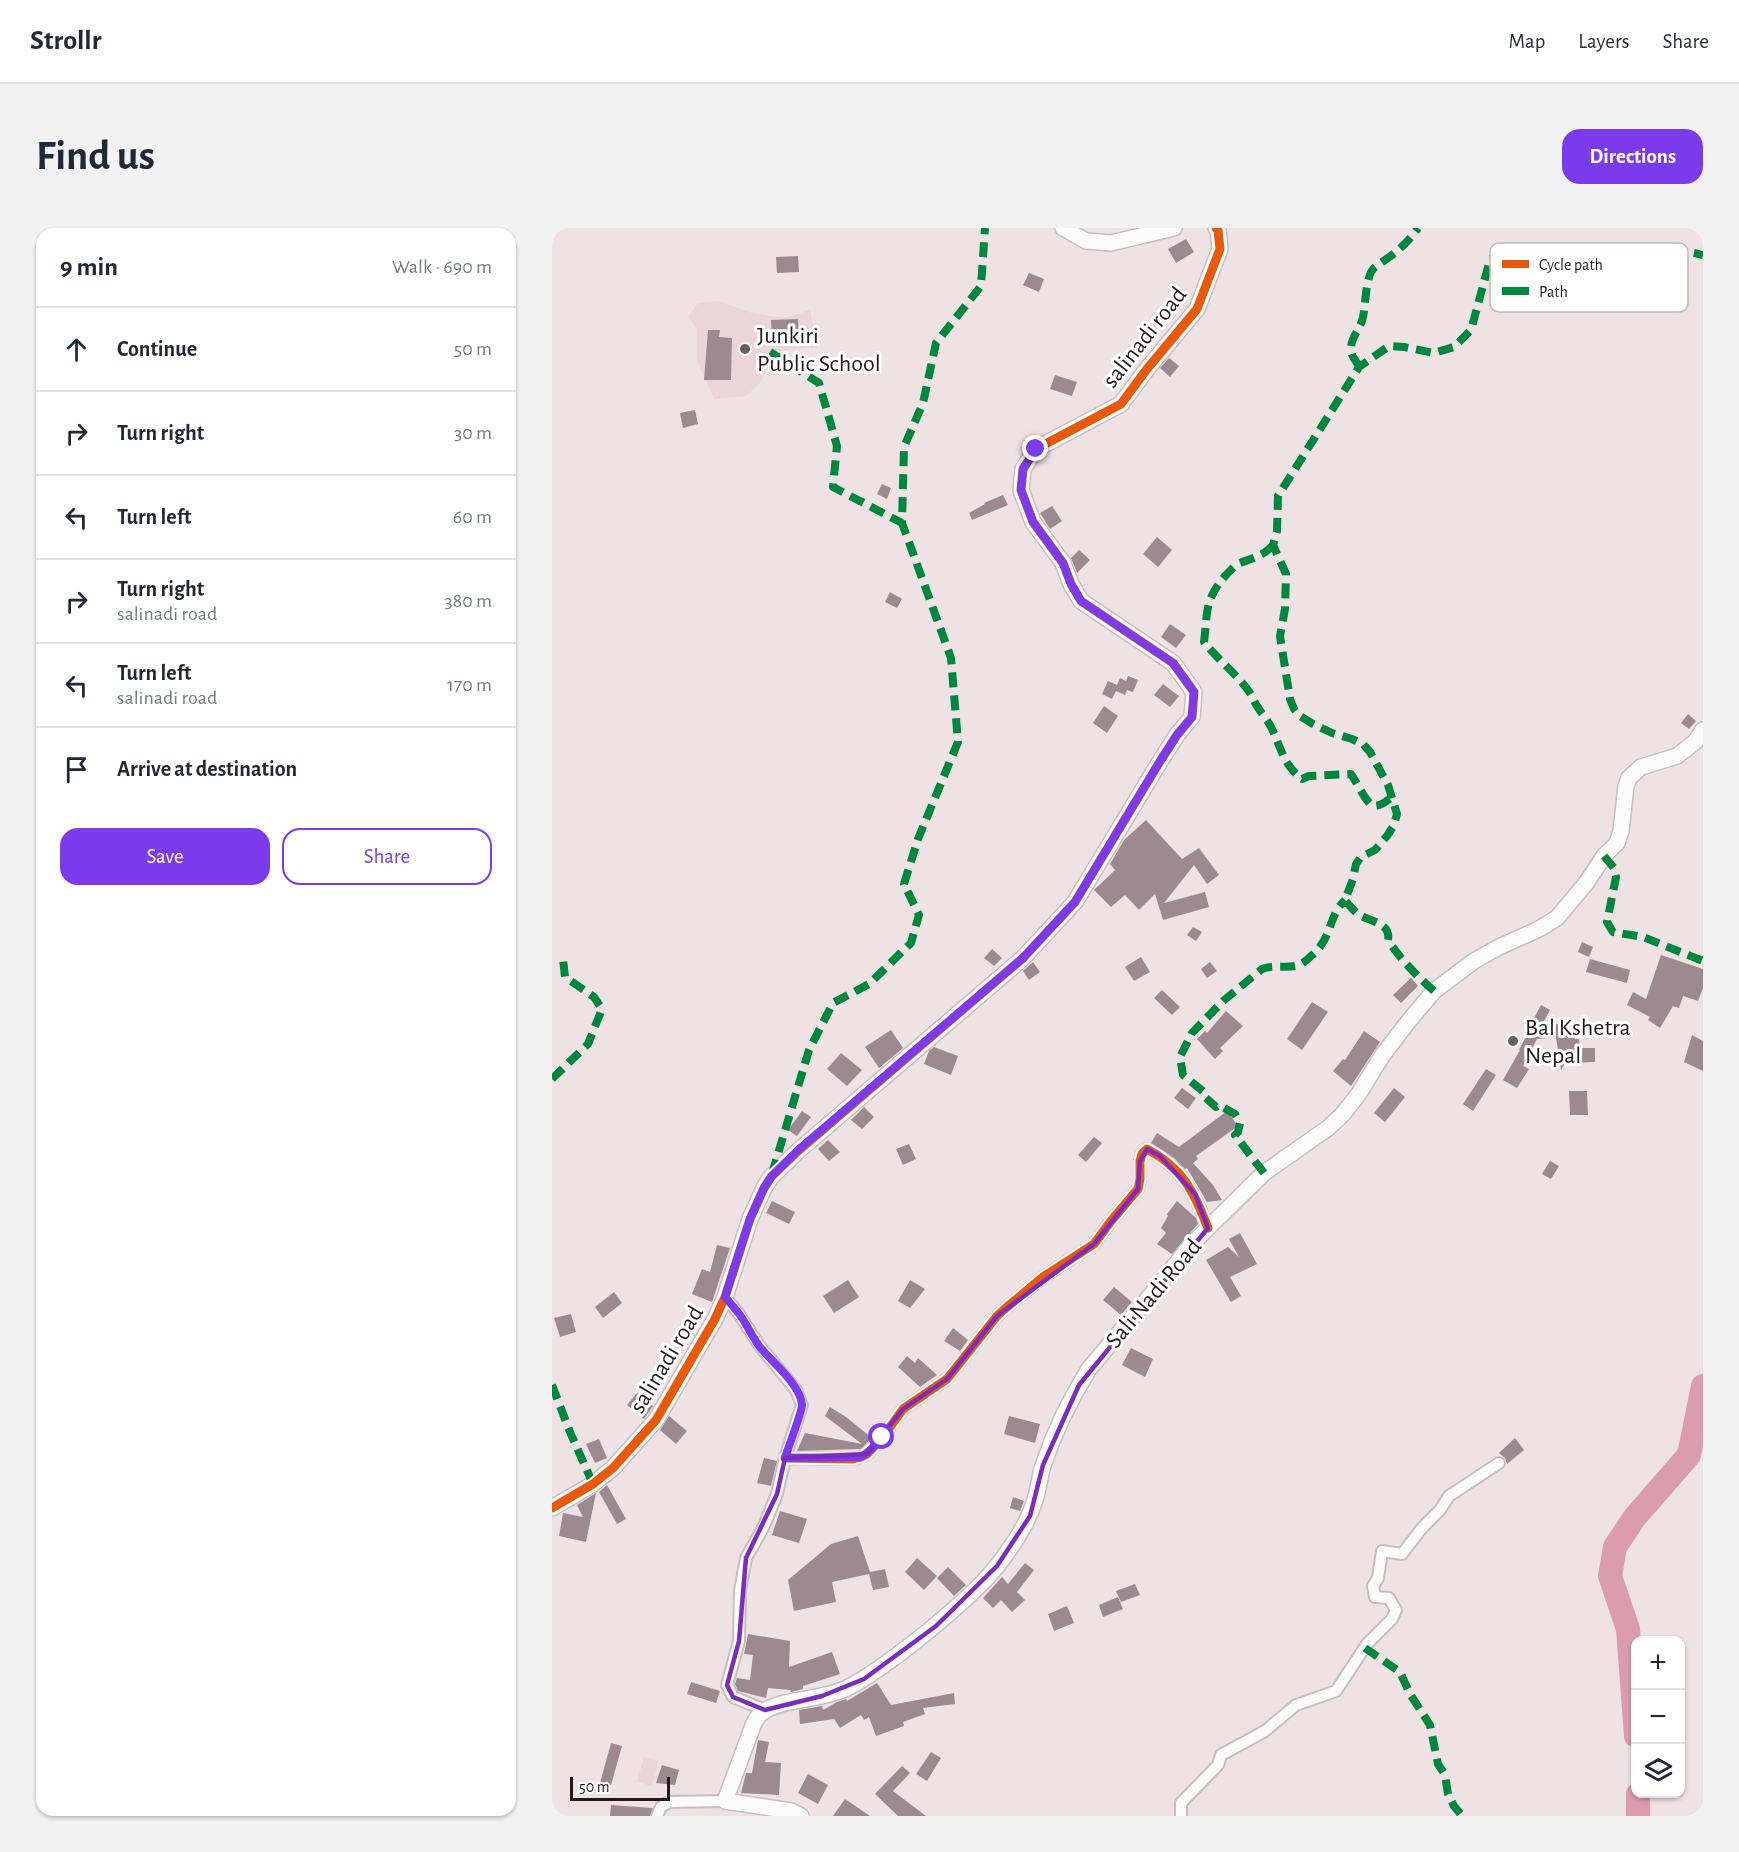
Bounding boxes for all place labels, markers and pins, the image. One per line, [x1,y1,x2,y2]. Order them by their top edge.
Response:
place label: Junkiri Public School [757,324,881,376]
marker: Junkiri Public School [738,342,752,356]
place label: Bal Kshetra Nepal [1525,1016,1631,1068]
marker: Bal Kshetra Nepal [1506,1034,1520,1048]

